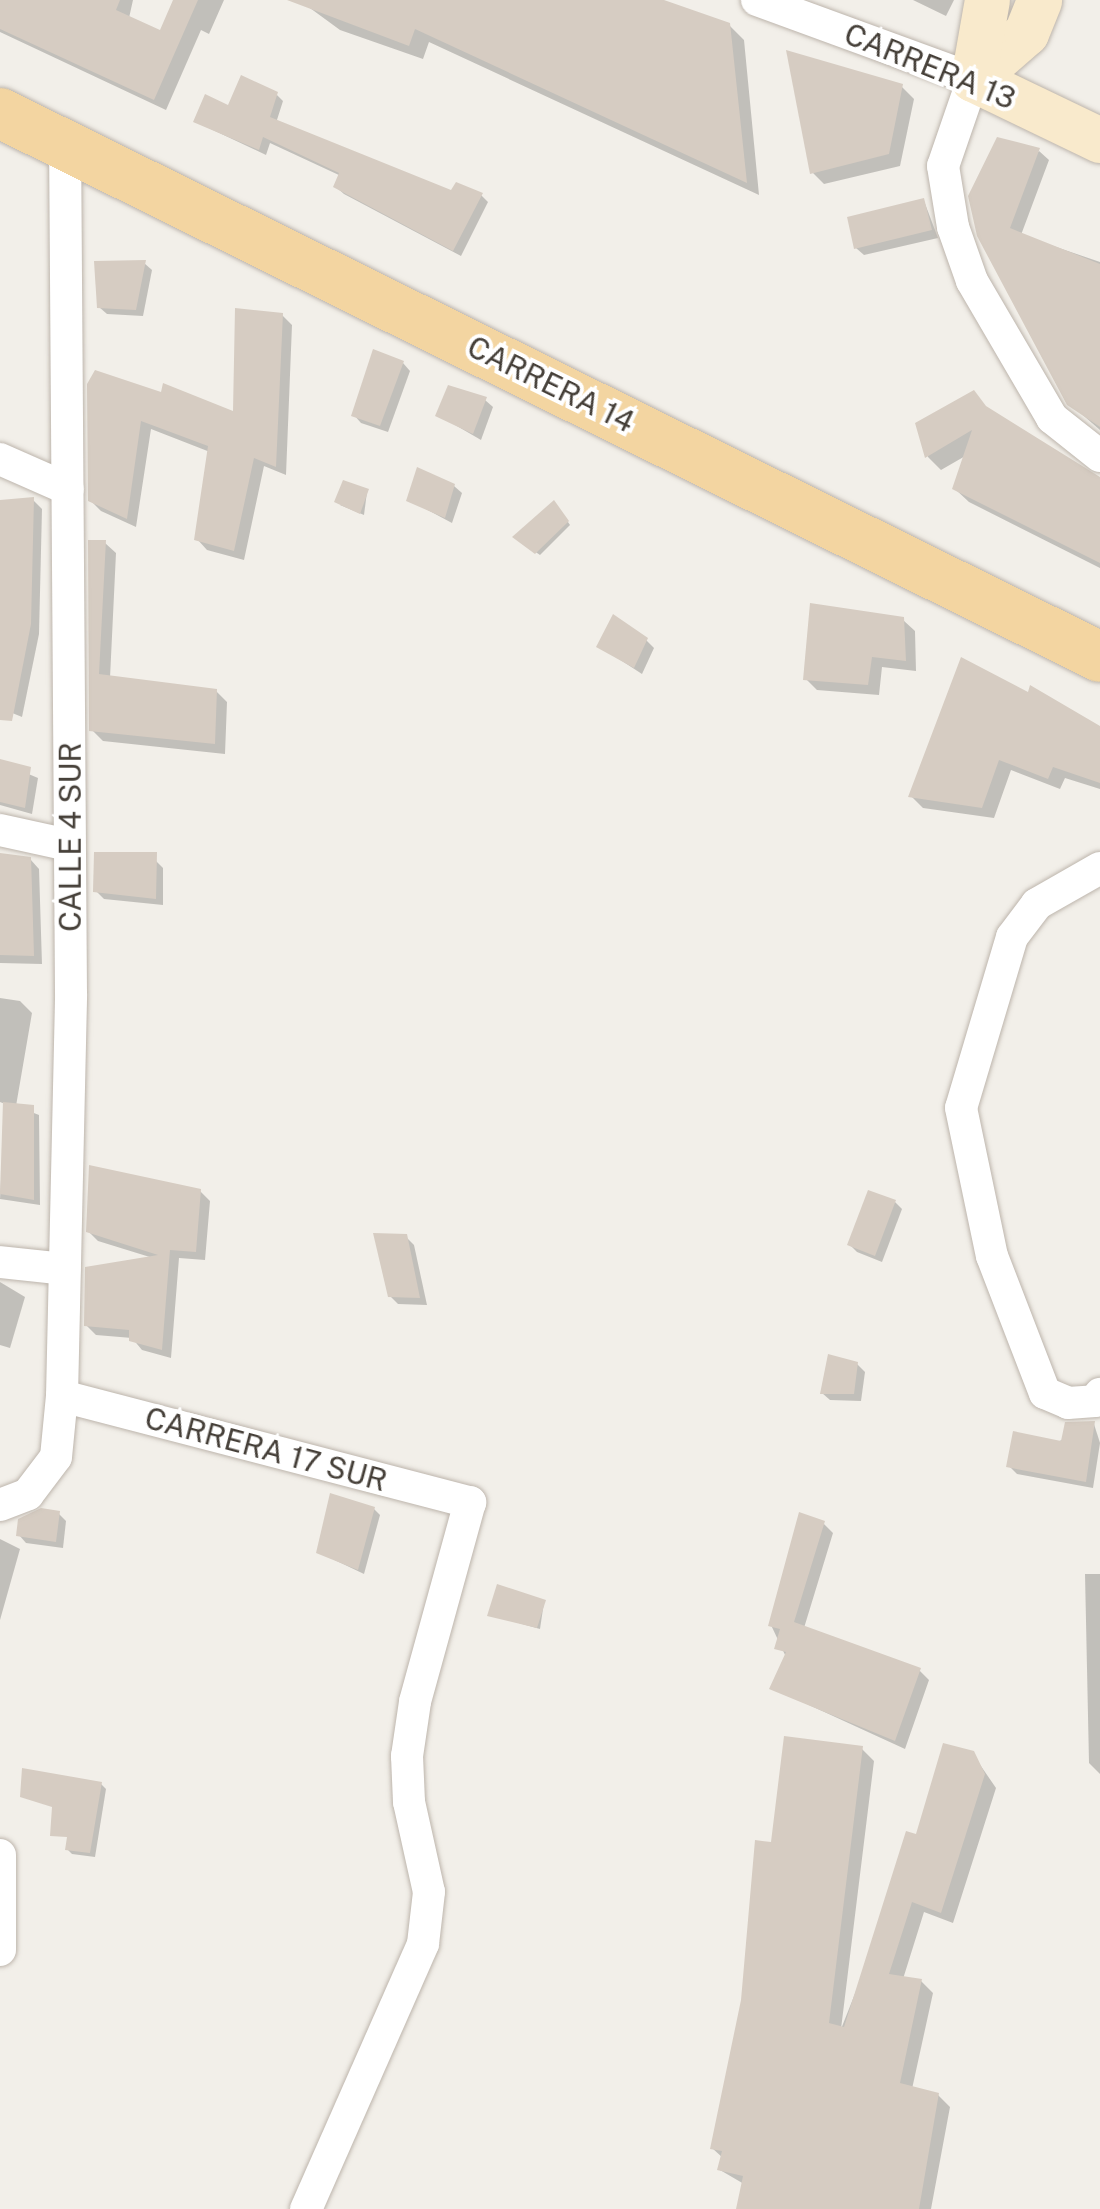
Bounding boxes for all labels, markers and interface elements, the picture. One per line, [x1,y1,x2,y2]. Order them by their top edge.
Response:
street label: CARRERA 13 [839,15,1021,117]
street label: CARRERA 14 [462,328,640,440]
street label: CALLE 4 SUR [52,742,88,932]
street label: CARRERA 17 SUR [141,1399,391,1499]

